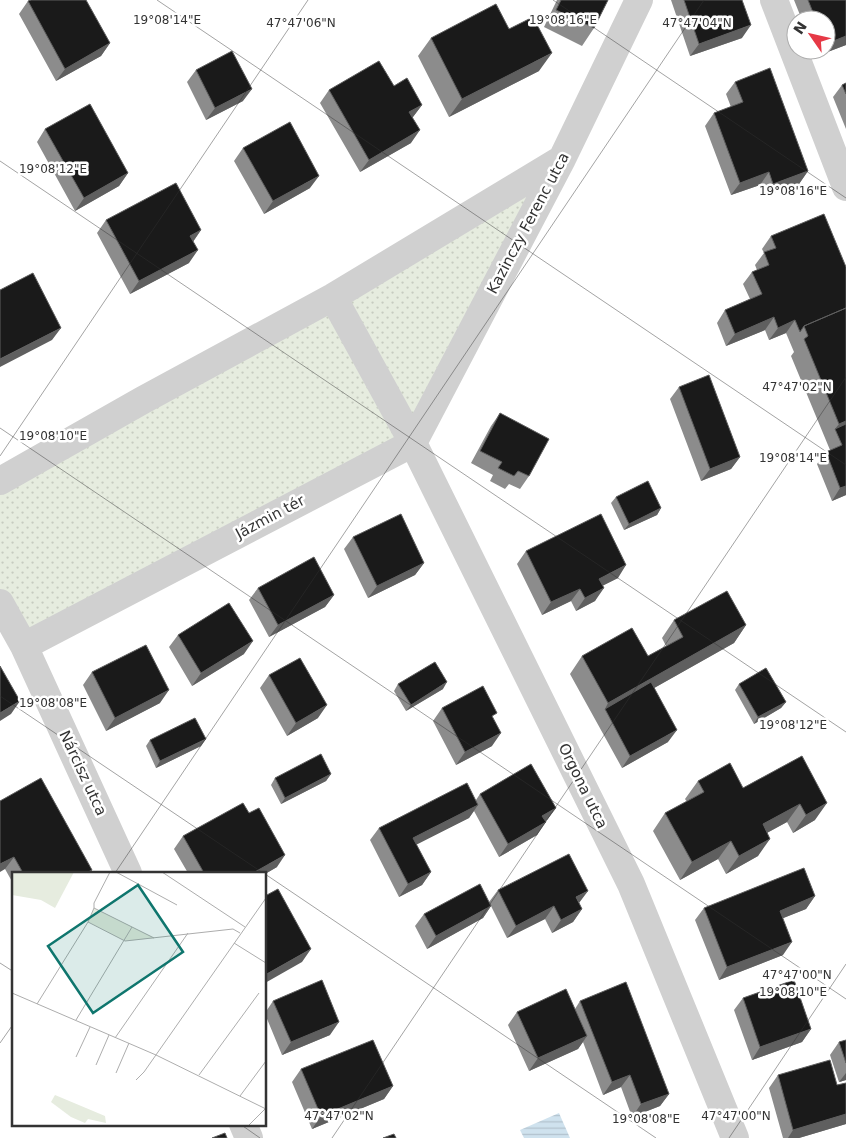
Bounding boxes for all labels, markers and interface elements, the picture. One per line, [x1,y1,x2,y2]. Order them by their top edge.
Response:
north arrow [786,10,836,60]
text: 19°08'14"E [133,13,201,27]
text: 19°08'16"E [529,13,597,27]
text: 47°47'06"N [266,16,336,30]
text: 47°47'04"N [662,16,732,30]
text: N [790,18,810,37]
street label: Kazinczy Ferenc utca [483,149,573,297]
text: 19°08'12"E [19,162,87,176]
text: 19°08'16"E [759,184,827,198]
text: 47°47'02"N [762,380,832,394]
text: 19°08'10"E [19,429,87,443]
text: 19°08'14"E [759,451,827,465]
street label: Jázmin tér [231,491,308,543]
text: 19°08'08"E [19,696,87,710]
text: 19°08'12"E [759,718,827,732]
street label: Nárcisz utca [55,728,111,818]
street label: Orgona utca [555,740,611,832]
inset map [12,872,266,1126]
text: 47°47'00"N [762,968,832,982]
text: 19°08'10"E [759,985,827,999]
text: 47°47'02"N [304,1109,374,1123]
text: 47°47'00"N [701,1109,771,1123]
text: 19°08'08"E [612,1112,680,1126]

